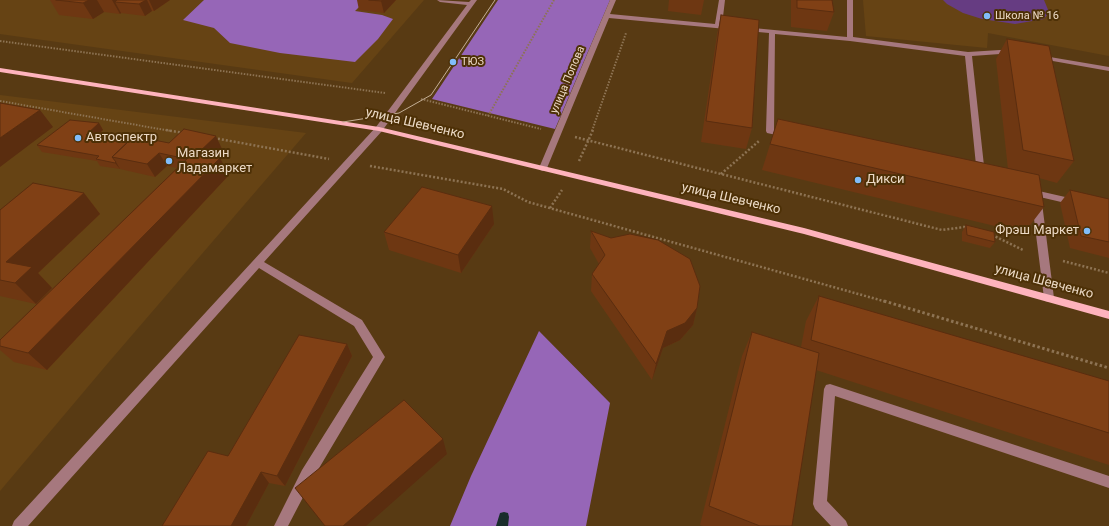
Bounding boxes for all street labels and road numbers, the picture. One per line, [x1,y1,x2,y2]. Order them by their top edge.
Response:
street label: улица Попова [548,44,588,116]
street label: улица Шевченко [364,105,466,143]
street label: улица Шевченко [680,180,782,218]
street label: улица Шевченко [993,261,1095,303]

